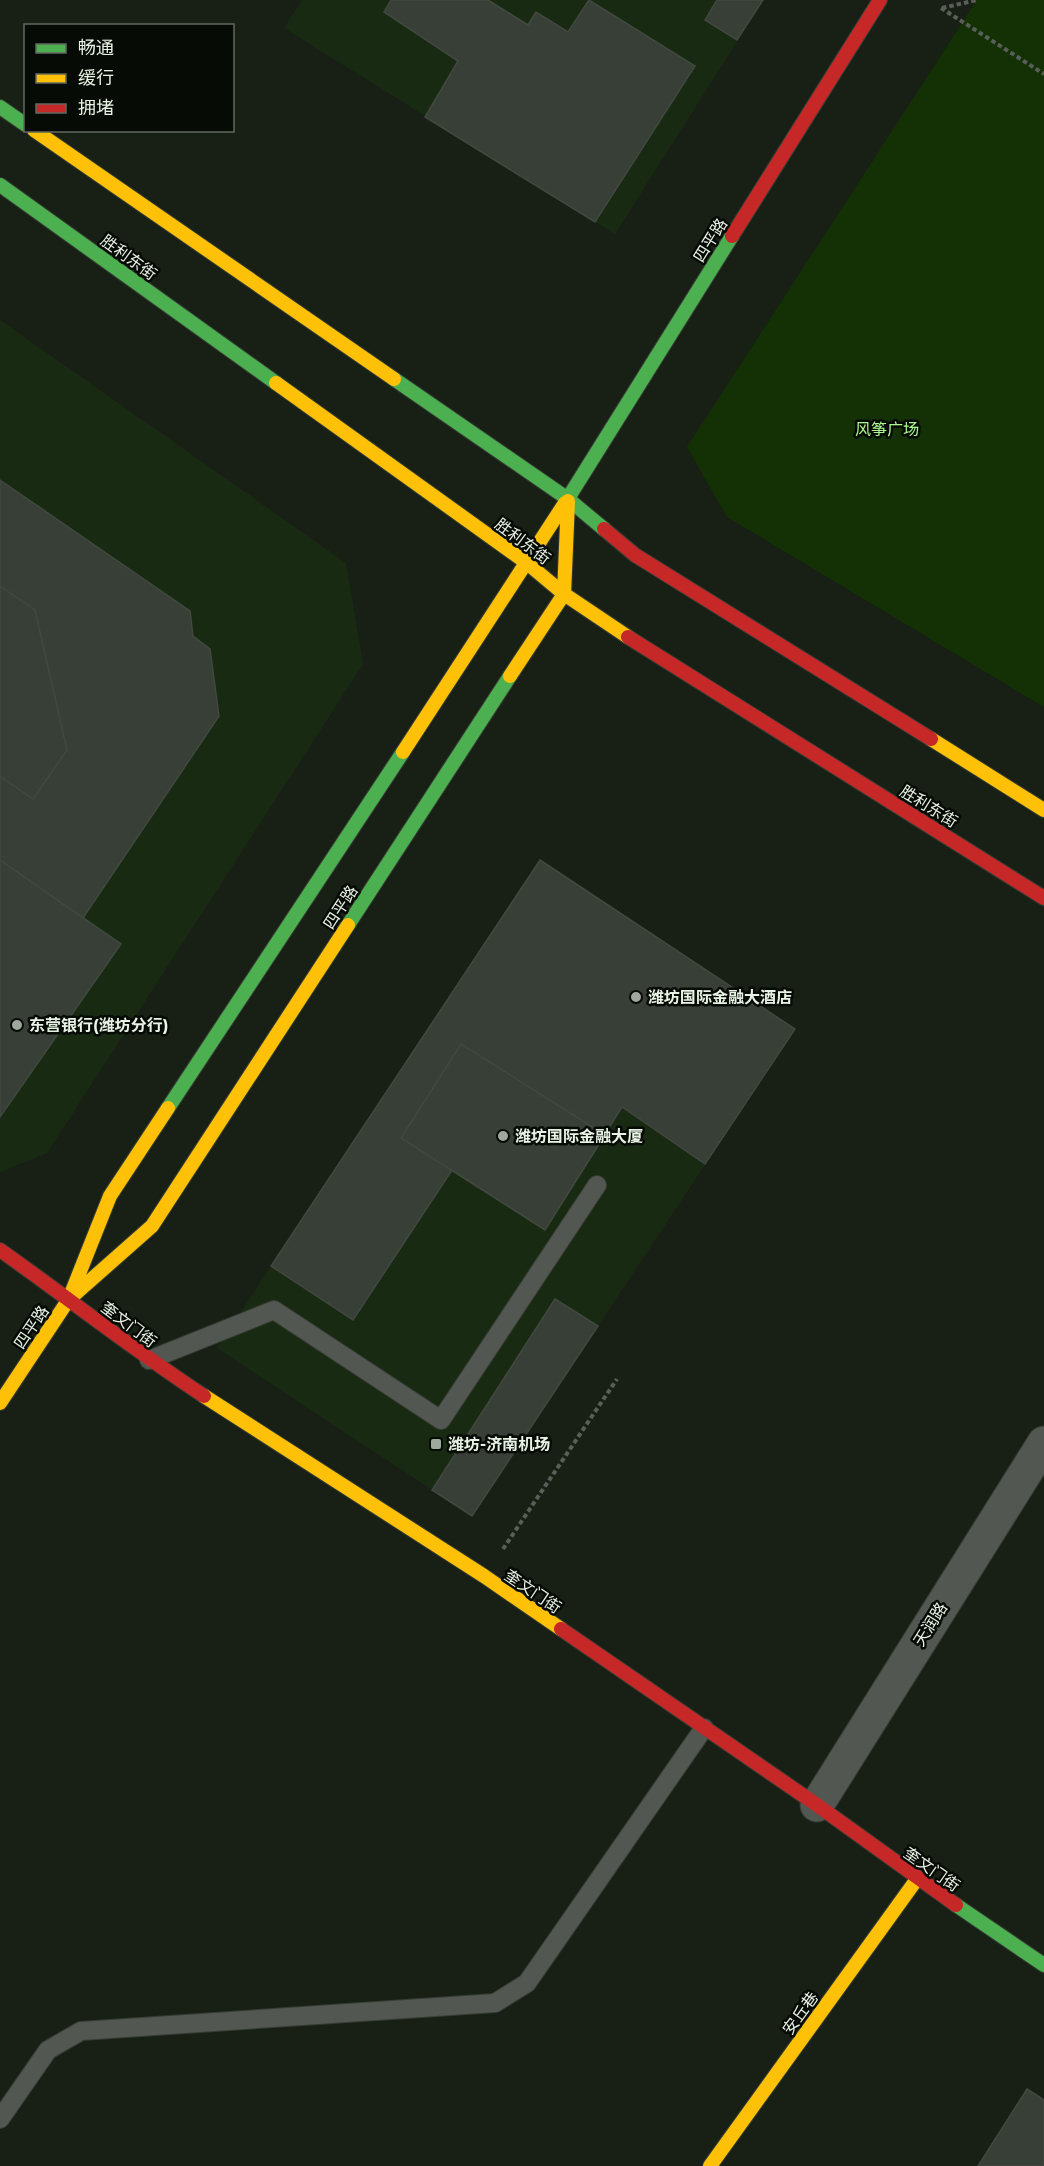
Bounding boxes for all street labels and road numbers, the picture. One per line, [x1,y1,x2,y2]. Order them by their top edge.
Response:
street label: 四平路 [690,215,731,266]
street label: 胜利东街 [97,231,160,284]
street label: 胜利东街 [491,515,554,568]
street label: 胜利东街 [897,781,961,831]
street label: 四平路 [319,882,361,933]
street label: 奎文门街 [97,1298,160,1351]
street label: 四平路 [10,1302,53,1352]
street label: 奎文门街 [501,1566,565,1617]
street label: 天润路 [910,1599,951,1650]
street label: 奎文门街 [900,1843,963,1896]
street label: 安丘巷 [779,1988,822,2038]

